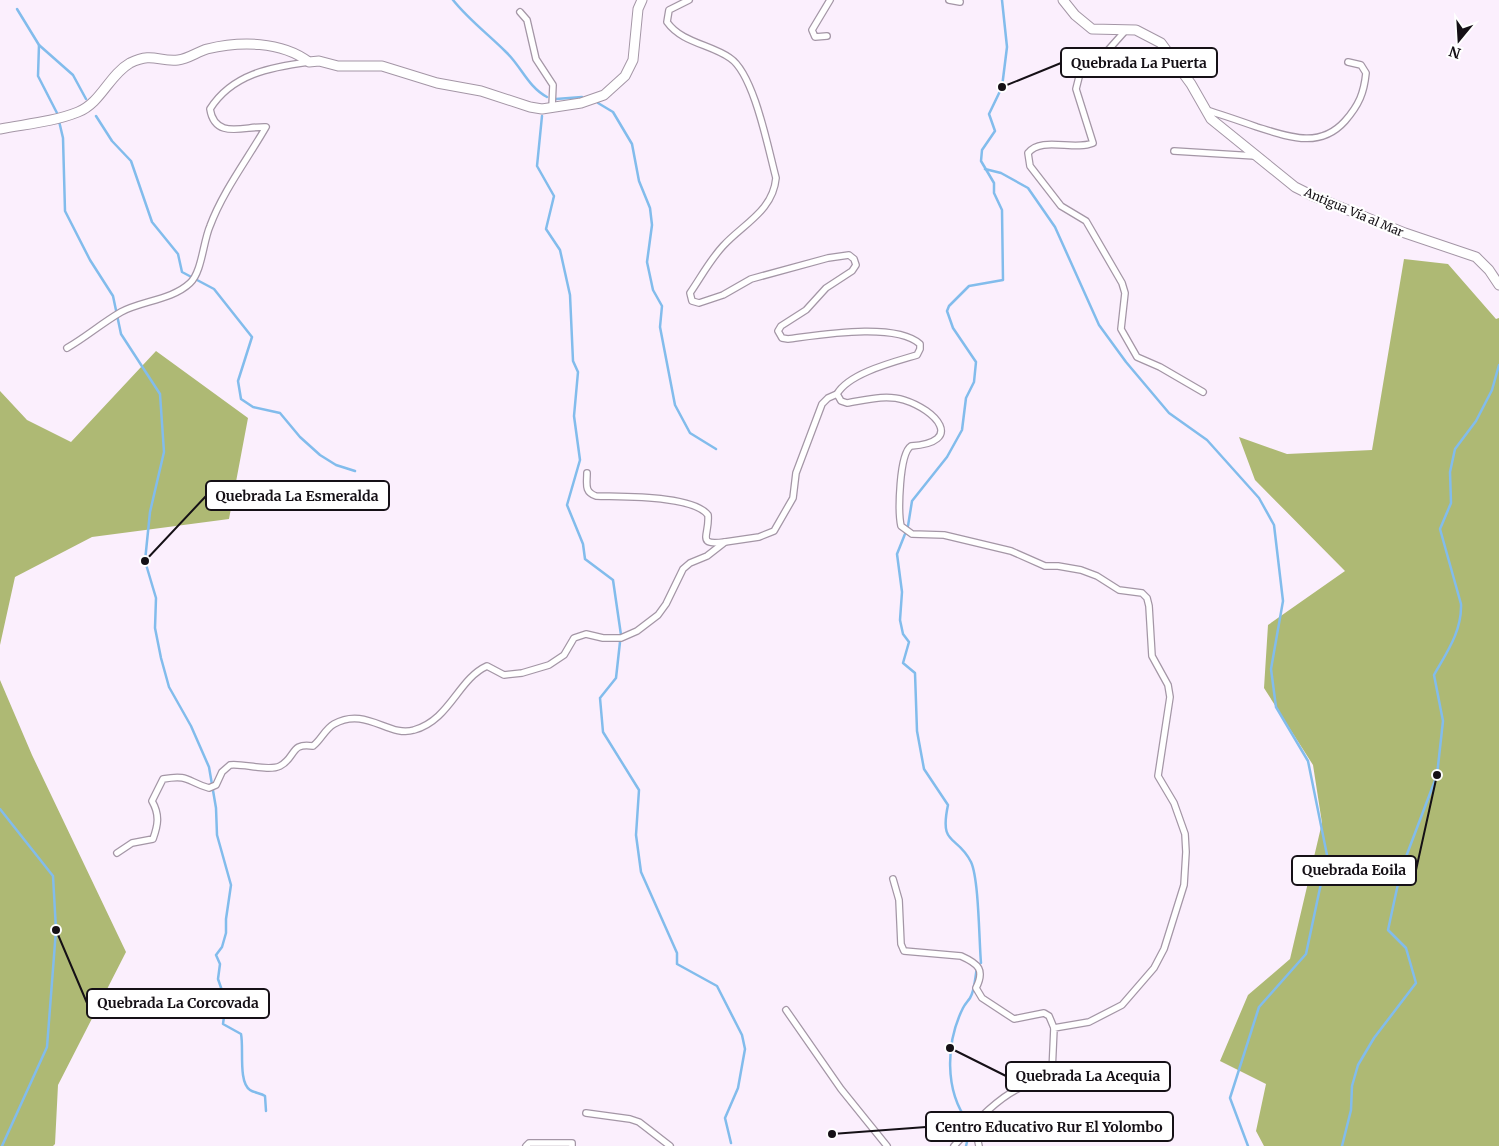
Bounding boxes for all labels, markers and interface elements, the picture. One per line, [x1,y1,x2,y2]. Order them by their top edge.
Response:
north arrow [1434,15,1484,65]
text: N [1447,42,1463,63]
callout: Quebrada La Puerta [1061,48,1217,77]
text: Quebrada La Puerta [1071,54,1207,72]
street label: Antigua Vía al Mar [1301,184,1407,240]
callout: Quebrada La Esmeralda [206,481,389,510]
text: Quebrada La Esmeralda [215,487,379,505]
callout: Quebrada Eoila [1292,856,1416,885]
text: Quebrada Eoila [1302,861,1406,879]
callout: Quebrada La Corcovada [87,989,269,1018]
text: Quebrada La Corcovada [97,994,259,1012]
callout: Quebrada La Acequia [1006,1062,1170,1091]
text: Quebrada La Acequia [1016,1067,1160,1085]
callout: Centro Educativo Rur El Yolombo [926,1112,1173,1141]
text: Centro Educativo Rur El Yolombo [935,1118,1163,1136]

